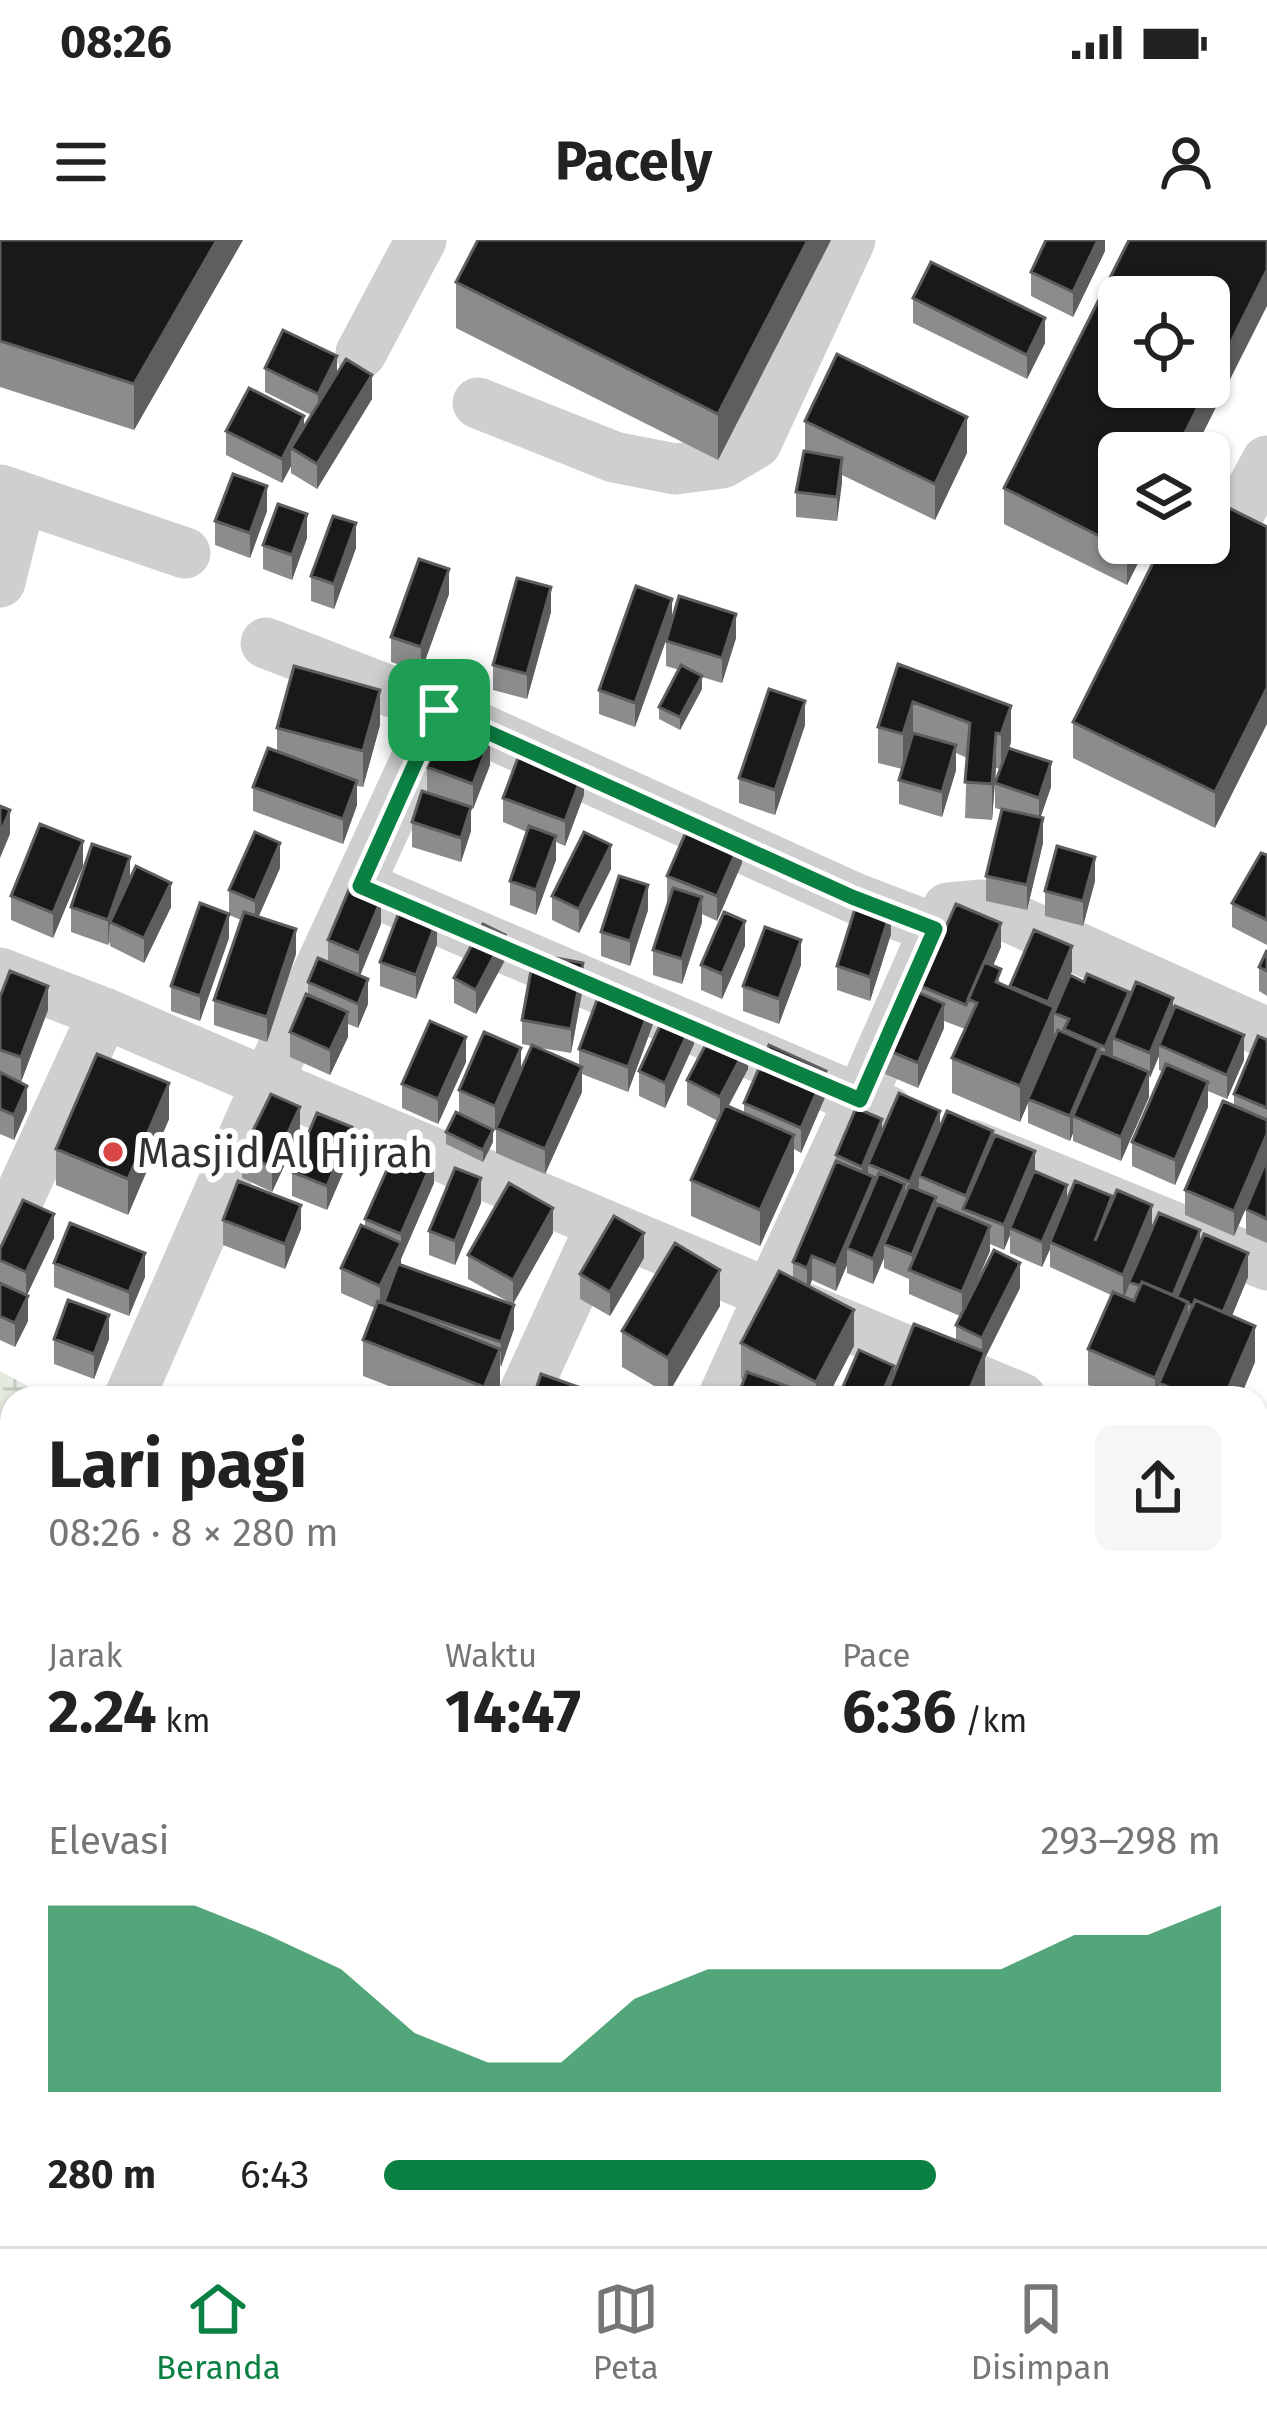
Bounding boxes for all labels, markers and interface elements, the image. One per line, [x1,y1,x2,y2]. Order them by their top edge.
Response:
text: 08:26 [60,15,172,69]
icon: menu [48,129,114,195]
icon: person [1153,129,1219,195]
text: Pacely [555,130,712,194]
map controls [1098,276,1230,564]
button: locate [1098,276,1230,408]
button: layers [1098,432,1230,564]
pin [388,659,490,761]
icon: arrive [406,677,472,743]
place label: Masjid Al Hijrah [137,1128,433,1178]
marker: Masjid Al Hijrah [100,1139,126,1165]
text: Lari pagi [48,1425,307,1504]
button: share [1095,1425,1221,1551]
text: 08:26 · 8 × 280 m [48,1510,339,1556]
text: Jarak [48,1636,122,1676]
text: Waktu [445,1636,537,1676]
text: Pace [842,1636,910,1676]
text: 2.24 [48,1676,157,1748]
text: 14:47 [445,1676,581,1748]
text: 6:36 [842,1676,956,1748]
text: km [157,1701,211,1741]
text: /km [956,1701,1027,1741]
text: Elevasi [48,1818,170,1864]
text: 293–298 m [1040,1818,1221,1864]
text: 280 m [48,2152,156,2198]
text: 6:43 [240,2152,310,2198]
tab: Beranda [156,2276,281,2388]
tab: Peta [593,2276,659,2388]
tab: Disimpan [971,2276,1111,2388]

